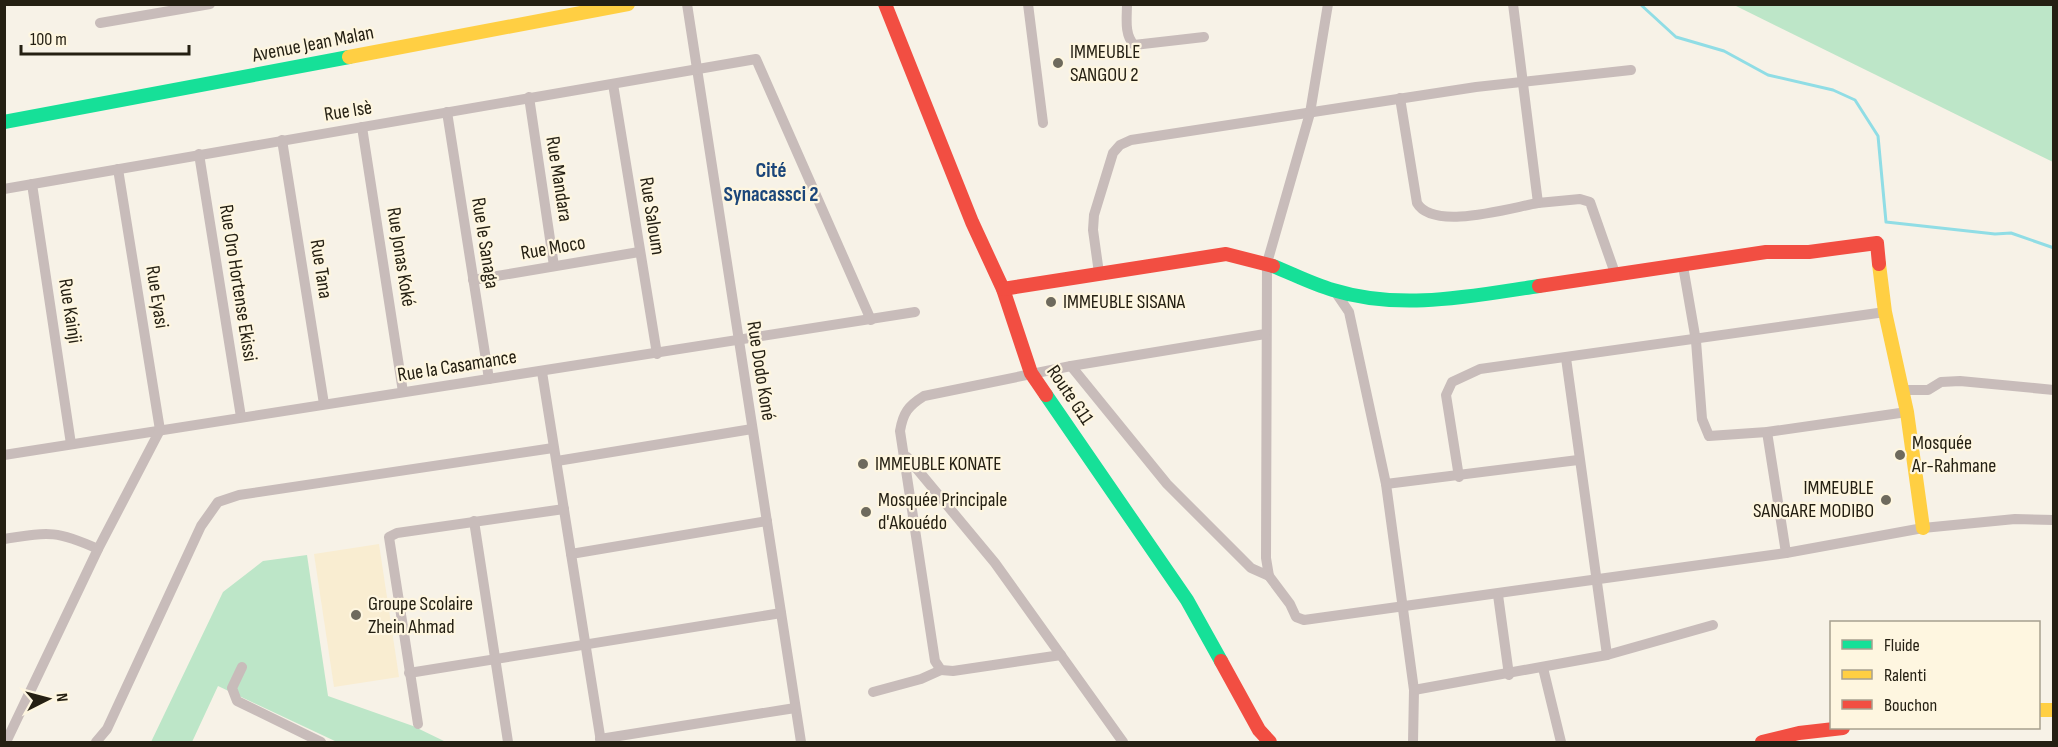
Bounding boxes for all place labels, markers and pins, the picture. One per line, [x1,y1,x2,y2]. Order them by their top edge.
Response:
place label: IMMEUBLE SANGOU 2 [1070,40,1140,87]
marker: IMMEUBLE SANGOU 2 [1051,56,1065,70]
place label: IMMEUBLE SISANA [1063,290,1186,314]
marker: IMMEUBLE SISANA [1044,295,1058,309]
place label: Mosquée Ar-Rahmane [1911,431,1996,478]
marker: Mosquée Ar-Rahmane [1893,448,1907,462]
place label: IMMEUBLE KONATE [875,452,1002,476]
marker: IMMEUBLE KONATE [856,457,870,471]
place label: IMMEUBLE SANGARE MODIBO [1753,476,1874,523]
place label: Mosquée Principale d'Akouédo [878,488,1007,535]
marker: IMMEUBLE SANGARE MODIBO [1879,493,1893,507]
marker: Mosquée Principale d'Akouédo [859,505,873,519]
place label: Groupe Scolaire Zhein Ahmad [368,592,473,639]
marker: Groupe Scolaire Zhein Ahmad [349,608,363,622]

